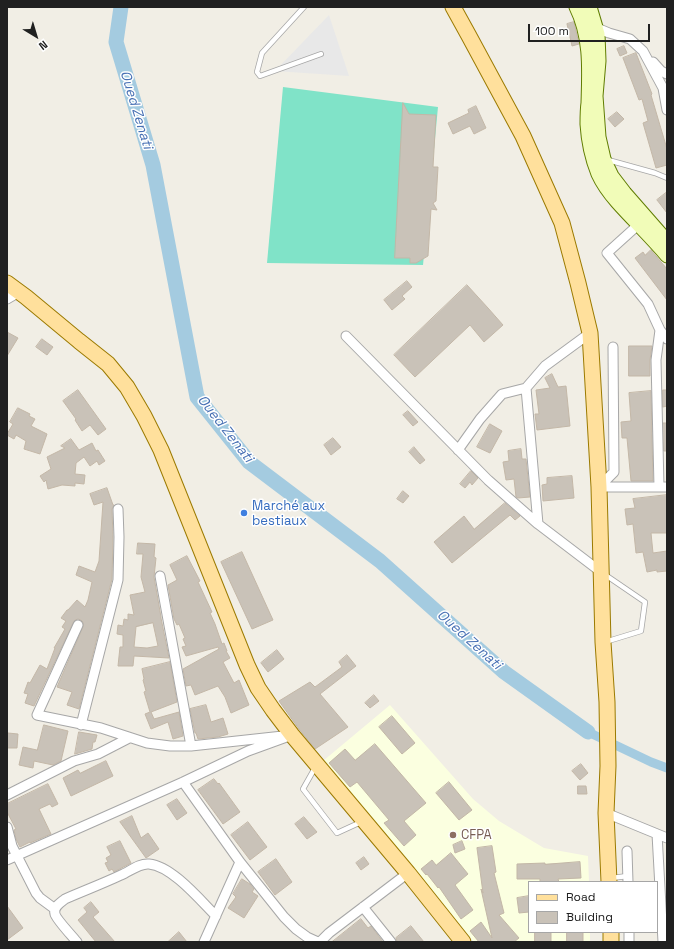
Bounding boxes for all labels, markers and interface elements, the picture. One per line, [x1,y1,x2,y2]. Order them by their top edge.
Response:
north arrow [16,16,56,56]
scale bar [530,16,652,42]
text: 100 m [535,23,569,39]
text: N [36,38,51,53]
water label: Oued Zenati [116,69,156,151]
water label: Oued Zenati [193,392,257,466]
place label: Marché aux bestiaux [252,498,325,529]
marker: Marché aux bestiaux [239,508,249,518]
water label: Oued Zenati [433,607,505,673]
place label: CFPA [461,827,492,843]
marker: CFPA [448,830,458,840]
legend [528,881,658,933]
text: Road [566,889,595,905]
text: Building [566,909,613,925]

